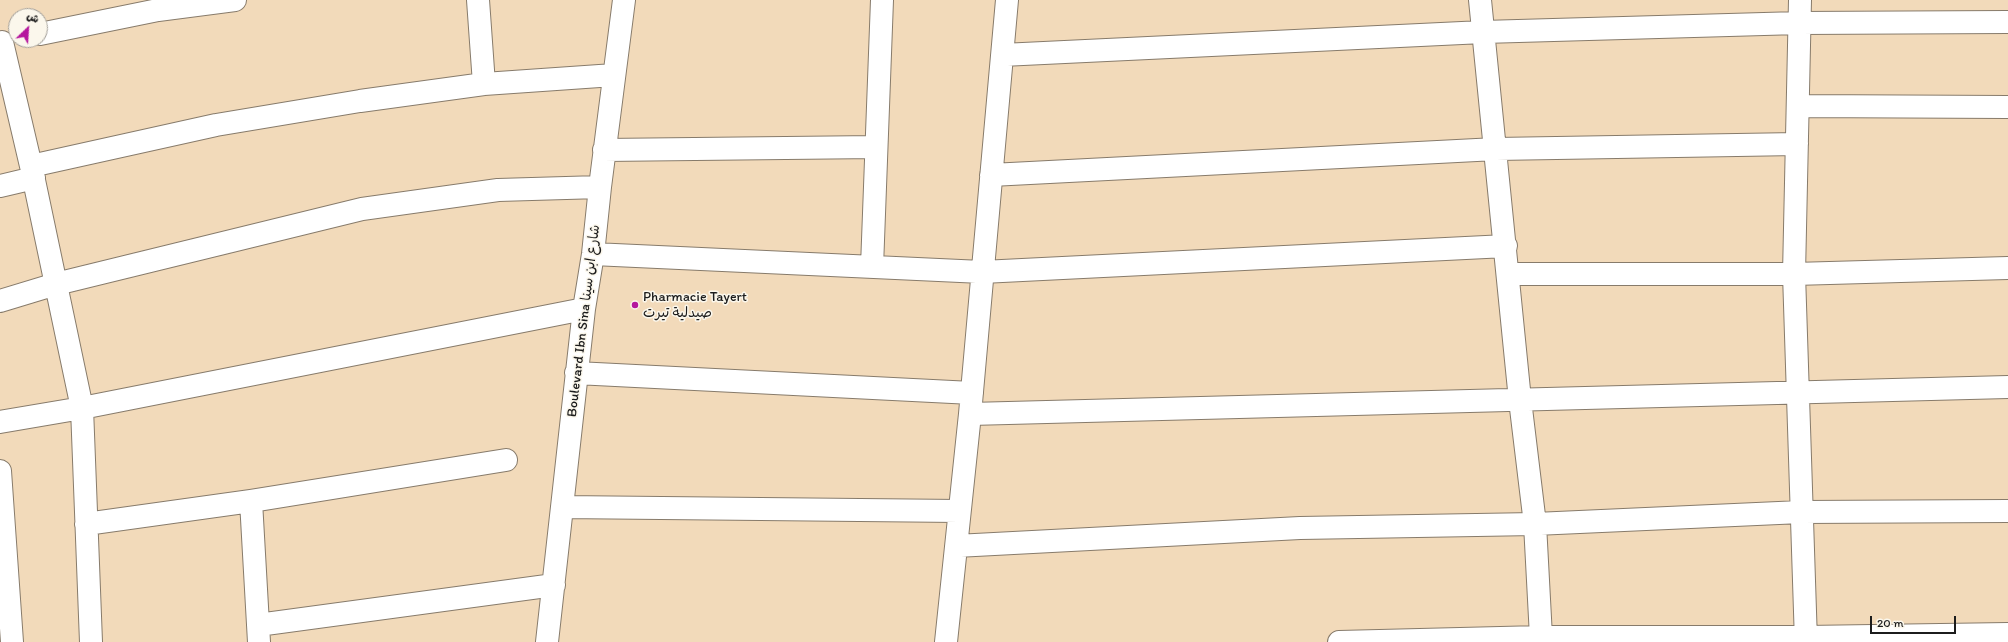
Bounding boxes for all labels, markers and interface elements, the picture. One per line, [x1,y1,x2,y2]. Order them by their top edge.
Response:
north arrow [8,8,48,48]
text: ش [25,9,41,26]
street label: Boulevard Ibn Sina شارع ابن سينا [564,224,604,418]
place label: Pharmacie Tayert صيدلية تيرت [643,289,747,322]
marker: Pharmacie Tayert صيدلية تيرت [630,300,640,310]
scale bar [1872,608,1958,634]
text: 20 m [1877,616,1904,630]

